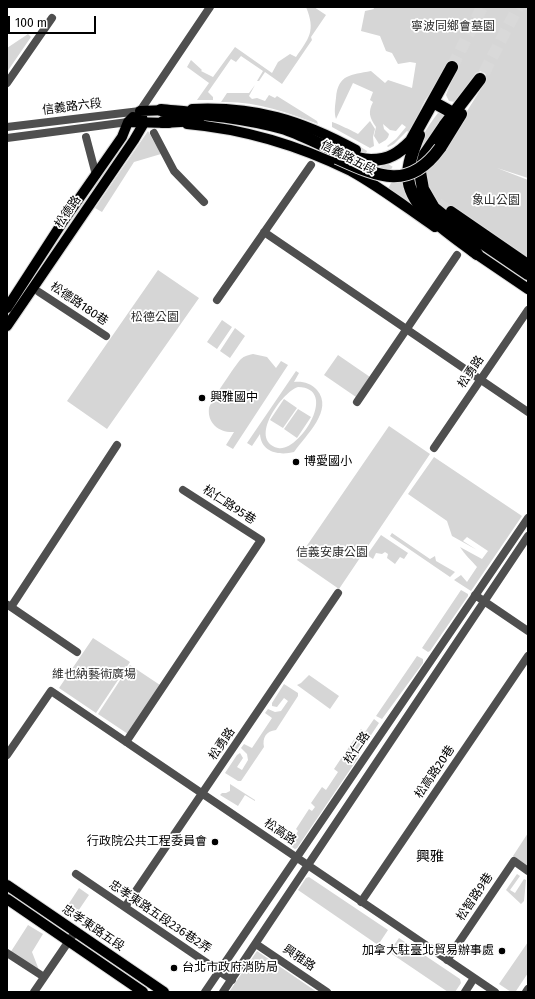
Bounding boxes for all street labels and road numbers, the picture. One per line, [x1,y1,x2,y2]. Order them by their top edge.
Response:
street label: 信義路六段 [41,96,103,118]
street label: 信義路五段 [318,138,378,178]
street label: 松德路 [52,193,84,231]
street label: 松德路180巷 [47,279,111,329]
street label: 松勇路 [455,353,487,391]
street label: 松仁路95巷 [200,483,258,527]
street label: 松勇路 [206,725,238,763]
street label: 松仁路 [341,729,373,767]
street label: 松高路20巷 [412,743,458,801]
street label: 松高路 [261,816,299,848]
street label: 松智路9巷 [454,870,496,924]
street label: 忠孝東路五段236巷2弄 [106,877,214,957]
street label: 忠孝東路五段 [59,902,127,954]
street label: 興雅路 [280,942,318,974]

